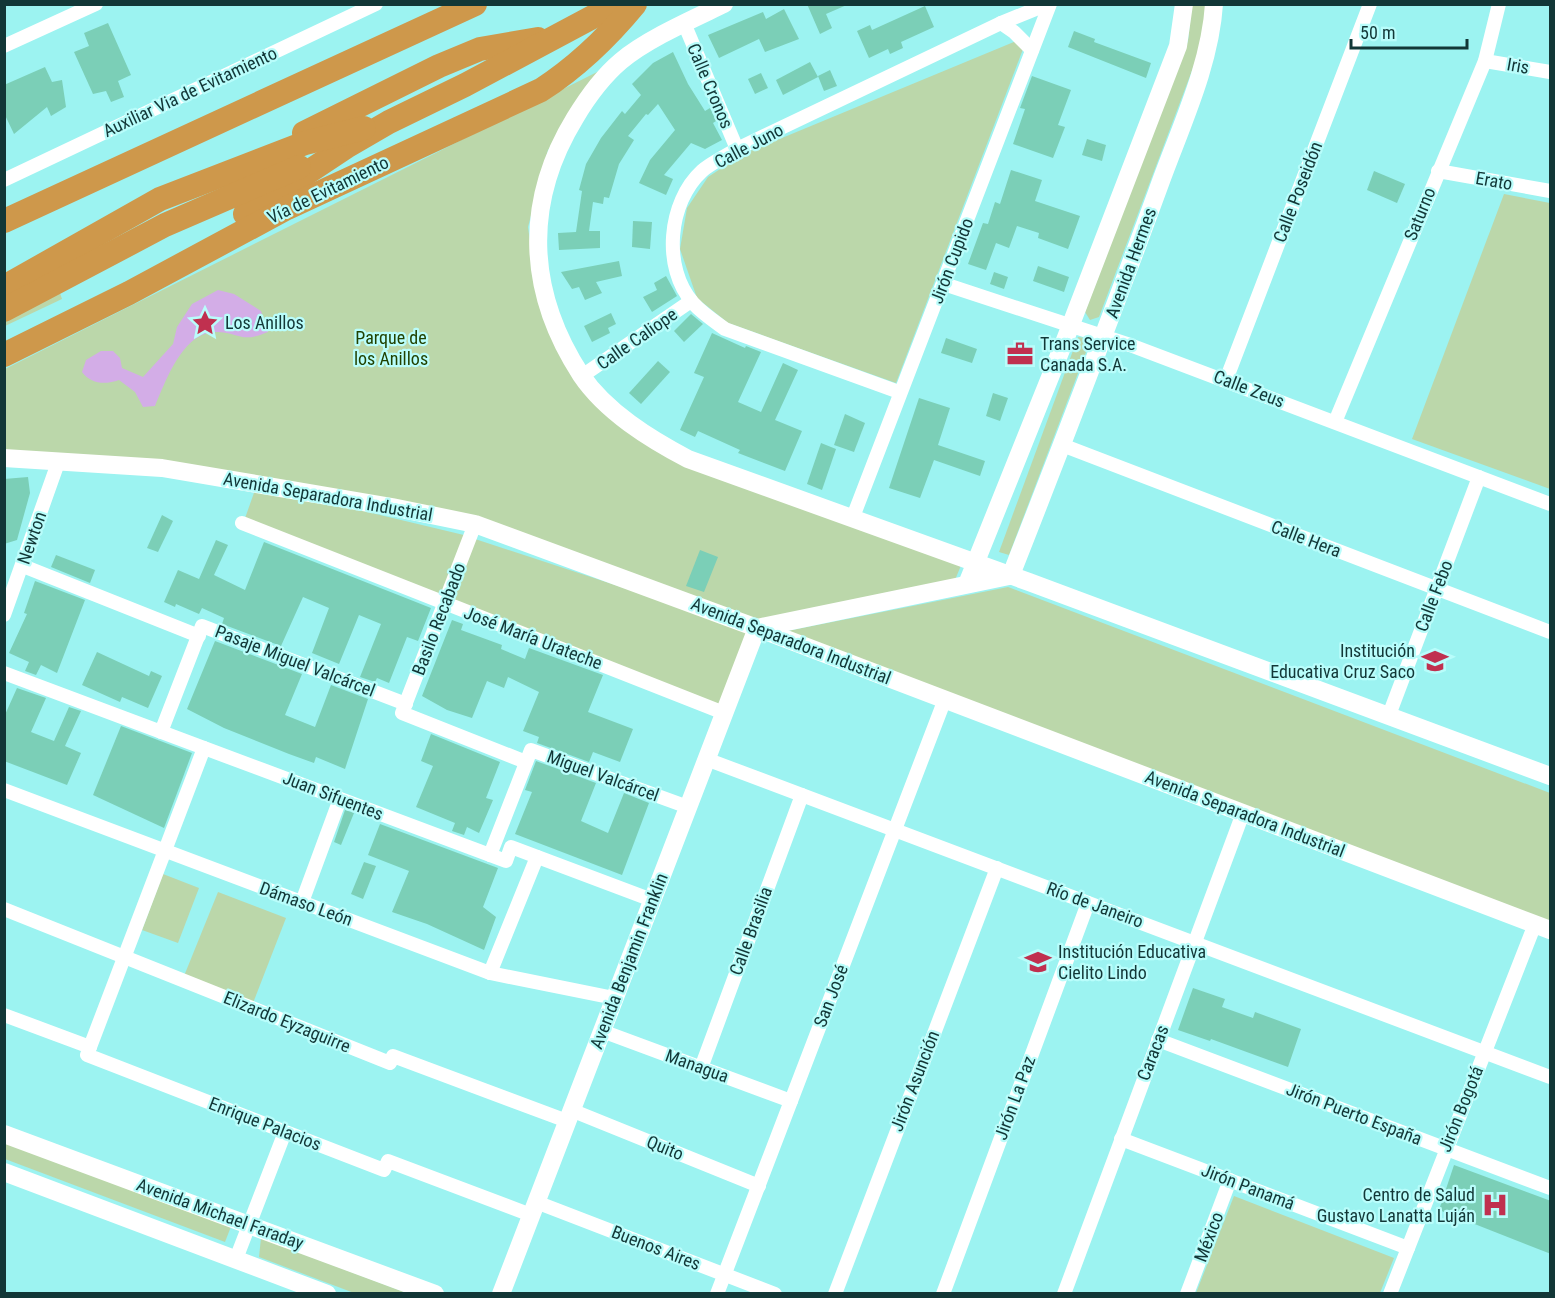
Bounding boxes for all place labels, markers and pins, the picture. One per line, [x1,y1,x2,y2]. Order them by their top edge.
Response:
place icon: Los Anillos [190,308,220,338]
place label: Los Anillos [225,312,304,333]
place label: Trans Service Canada S.A. [1040,333,1136,375]
office icon: Trans Service Canada S.A. [1005,339,1035,369]
place label: Institución Educativa Cruz Saco [1270,640,1415,682]
school or university icon: Institución Educativa Cruz Saco [1420,646,1450,676]
place label: Institución Educativa Cielito Lindo [1058,941,1206,983]
school or university icon: Institución Educativa Cielito Lindo [1023,947,1053,977]
place label: Centro de Salud Gustavo Lanatta Luján [1317,1184,1475,1226]
hospital icon: Centro de Salud Gustavo Lanatta Luján [1480,1190,1510,1220]

